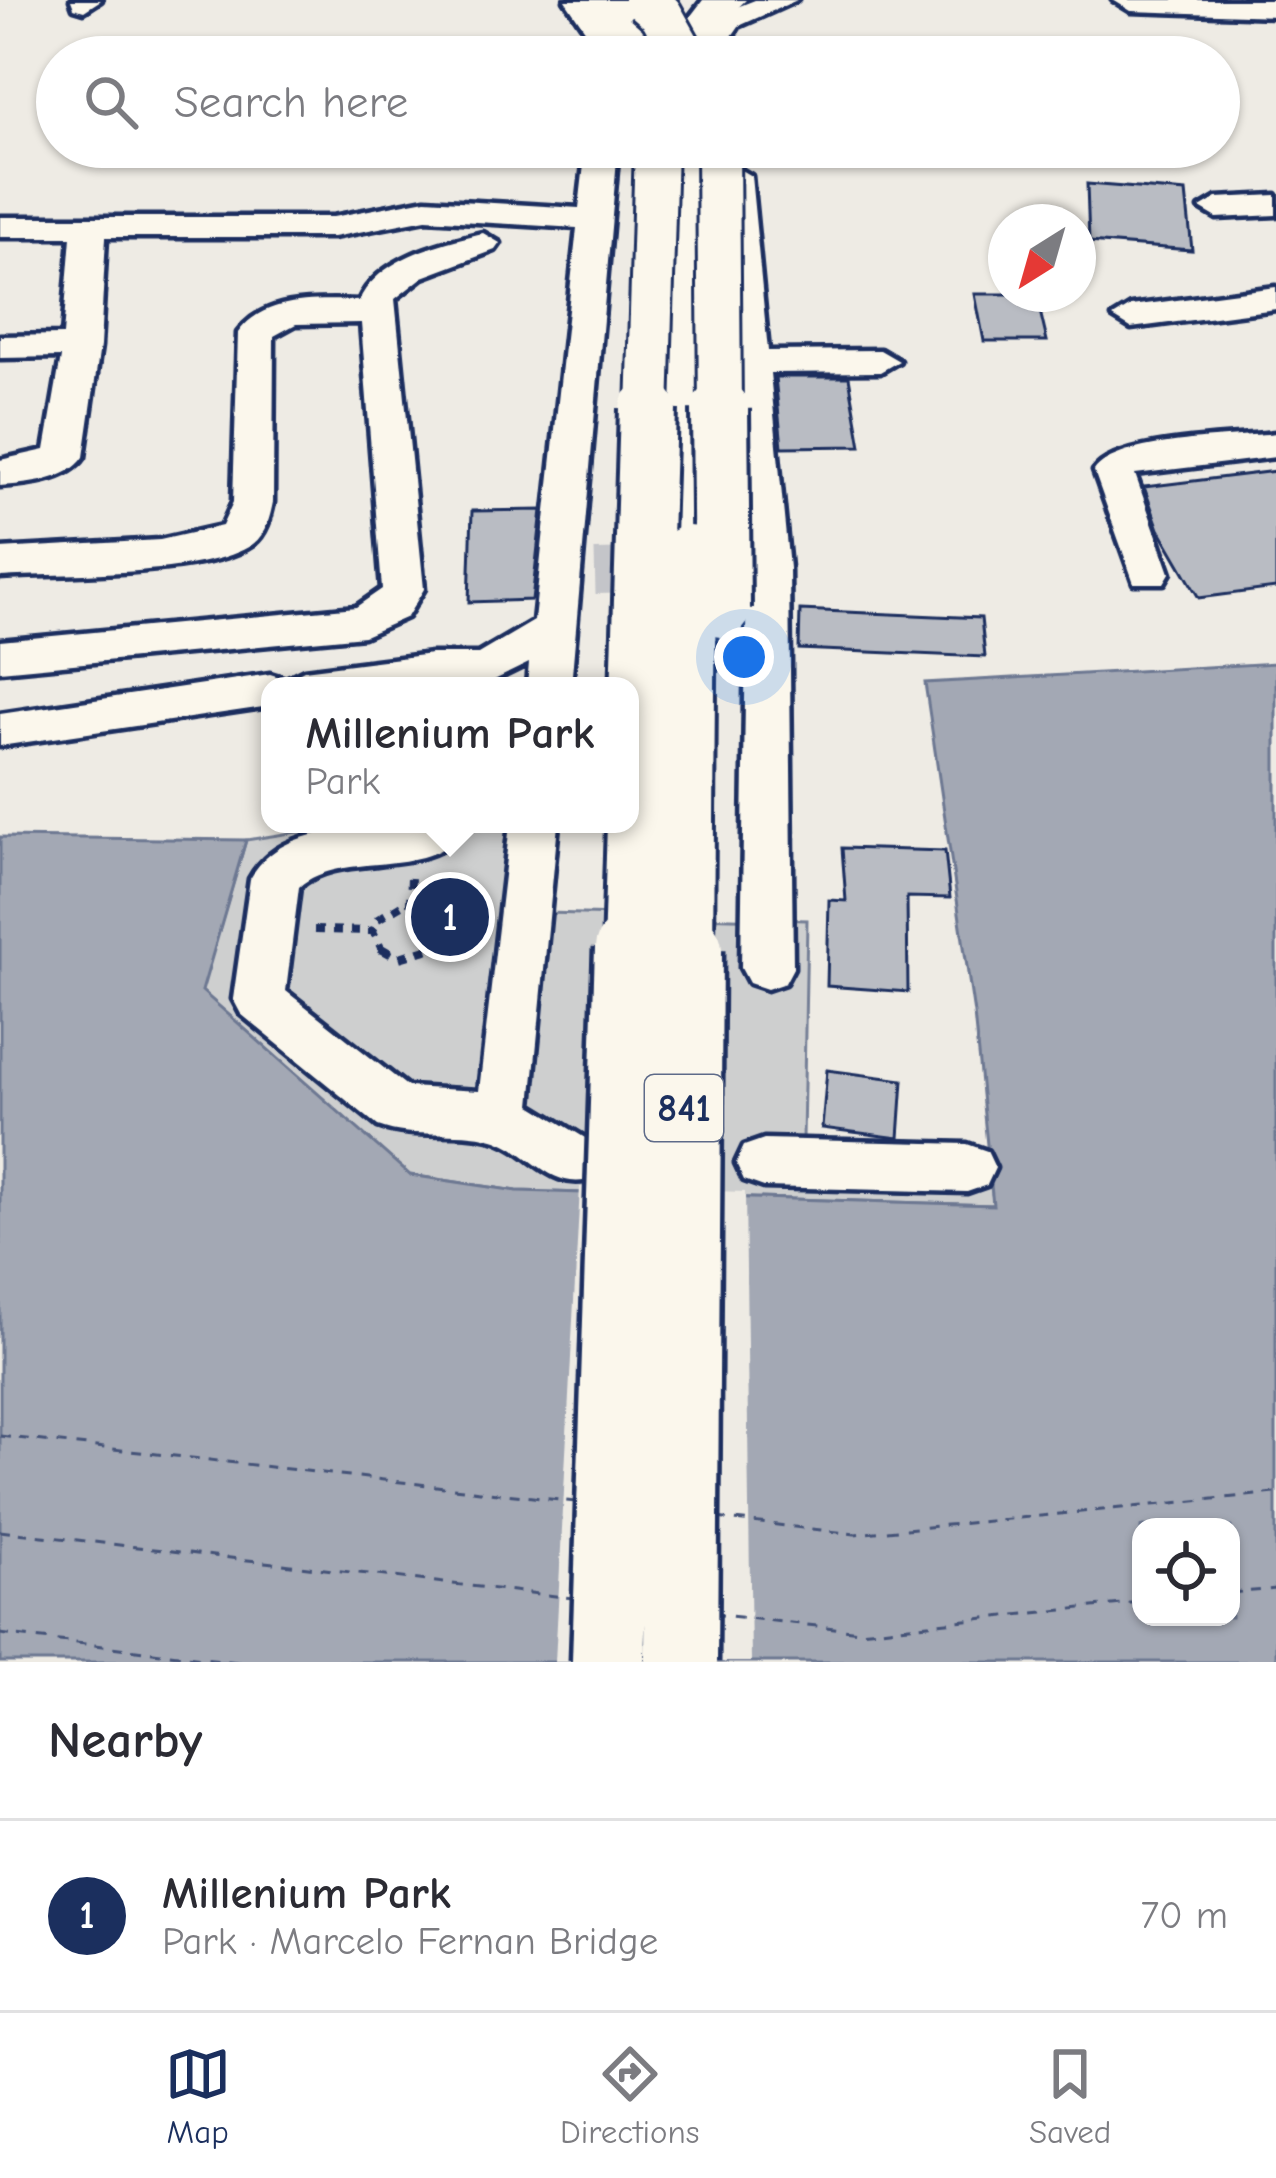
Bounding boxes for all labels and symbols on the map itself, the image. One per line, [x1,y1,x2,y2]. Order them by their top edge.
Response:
north arrow [988,204,1096,312]
your location [714,627,774,687]
pin: 1 [411,872,489,962]
road number: 841 [645,1075,723,1141]

